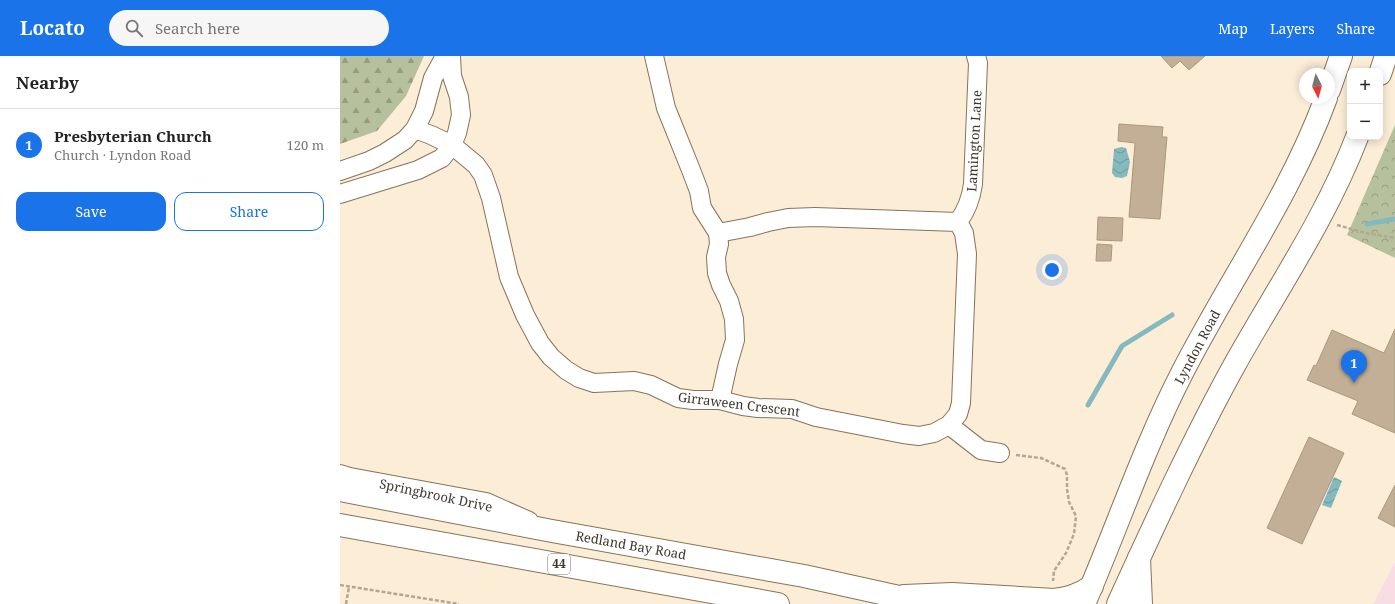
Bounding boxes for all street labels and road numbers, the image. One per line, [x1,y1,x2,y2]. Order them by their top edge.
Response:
street label: Lamington Lane [962,90,986,192]
street label: Lyndon Road [1170,307,1224,387]
street label: Girraween Crescent [677,388,801,420]
street label: Springbrook Drive [378,474,494,516]
street label: Redland Bay Road [574,526,688,564]
road number: 44 [548,554,570,574]

